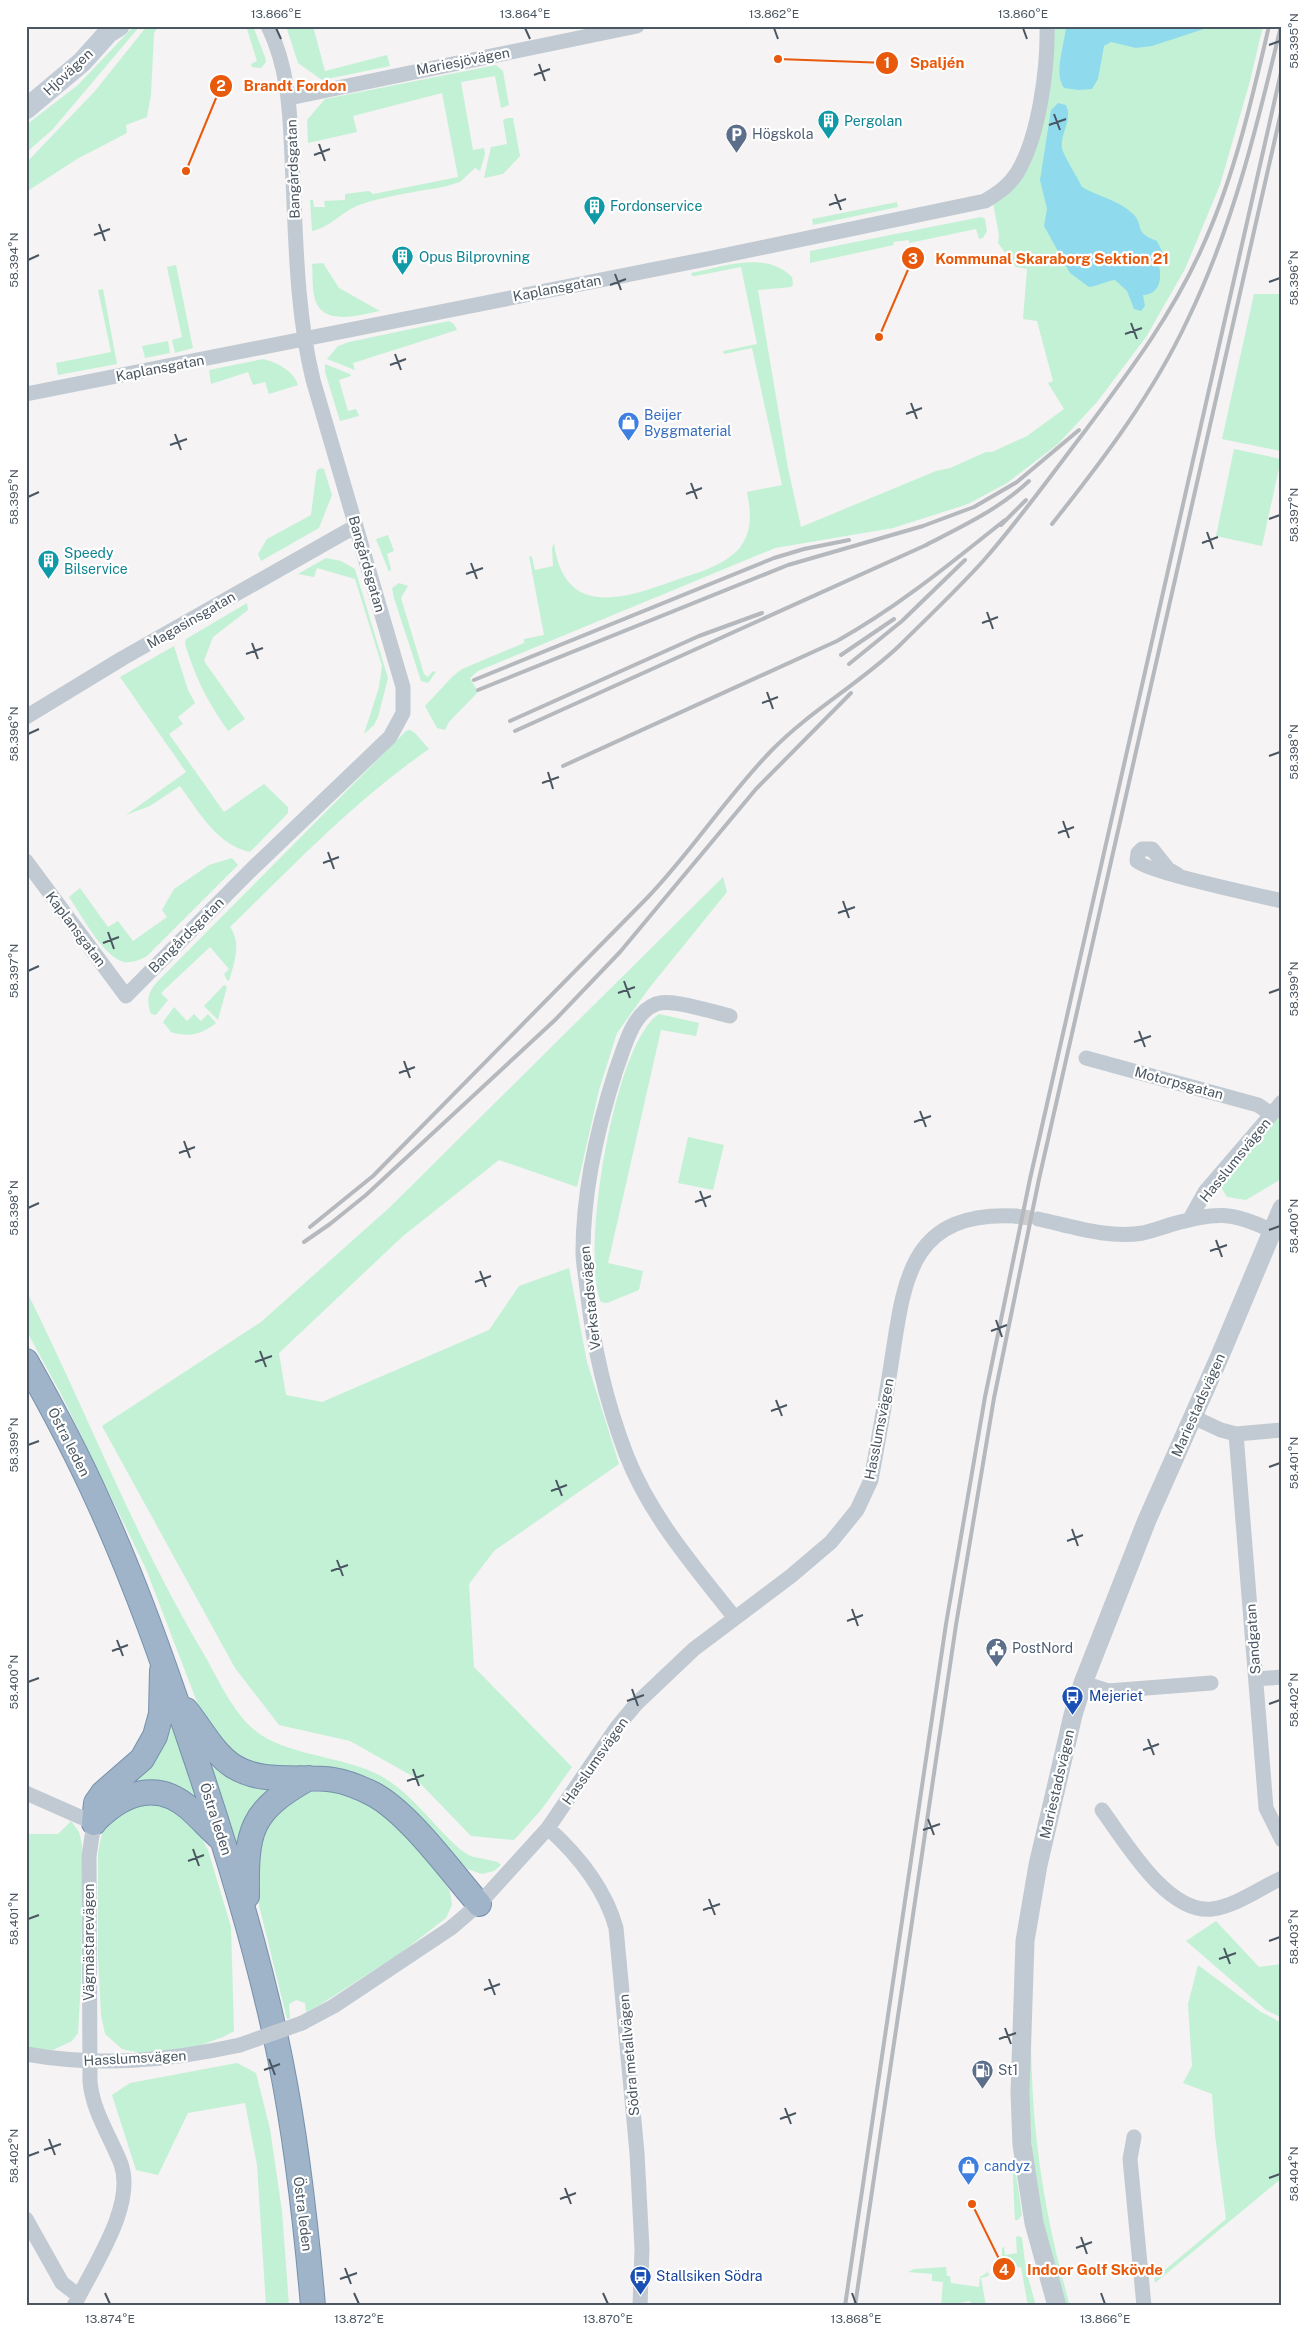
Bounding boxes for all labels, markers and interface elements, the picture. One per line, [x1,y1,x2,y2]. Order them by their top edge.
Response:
text: 13.866°E [251,7,301,21]
text: 13.864°E [500,7,550,21]
text: 13.862°E [749,7,799,21]
text: 13.860°E [998,7,1048,21]
text: 58.395°N [1287,13,1301,69]
street label: Mariesjövägen [415,44,511,78]
street label: Hjovägen [40,45,96,99]
callout: Spaljén [874,48,974,78]
text: 1 [884,54,890,71]
text: Spaljén [910,54,964,71]
callout: Brandt Fordon [209,71,356,101]
text: 2 [216,77,226,94]
text: Brandt Fordon [244,77,346,94]
building icon: Pergolan [816,109,840,140]
place label: Pergolan [844,113,902,129]
street label: Bangårdsgatan [283,119,303,219]
parking icon: Högskola [724,122,748,153]
place label: Högskola [752,126,813,142]
building icon: Fordonservice [582,194,606,225]
place label: Fordonservice [610,198,702,214]
text: 58.394°N [7,232,21,288]
callout: Kommunal Skaraborg Sektion 21 [900,243,1179,273]
building icon: Opus Bilprovning [391,245,415,276]
place label: Opus Bilprovning [419,249,530,265]
text: 3 [908,250,918,267]
text: Kommunal Skaraborg Sektion 21 [935,250,1169,267]
text: 58.396°N [1287,250,1301,306]
street label: Kaplansgatan [511,272,603,304]
street label: Kaplansgatan [114,352,206,384]
place label: Beijer Byggmaterial [644,407,731,439]
shop icon: Beijer Byggmaterial [616,411,640,442]
text: 58.395°N [7,469,21,525]
text: 58.397°N [1287,488,1301,542]
street label: Bangårdsgatan [346,514,388,614]
place label: Speedy Bilservice [64,545,128,577]
building icon: Speedy Bilservice [36,549,60,580]
street label: Magasinsgatan [144,588,238,652]
text: 58.396°N [7,706,21,762]
text: 58.398°N [1287,724,1301,780]
street label: Kaplansgatan [43,888,109,970]
street label: Bangårdsgatan [145,894,227,976]
text: 58.397°N [7,944,21,998]
text: 58.399°N [1287,961,1301,1017]
street label: Motorpsgatan [1133,1063,1225,1103]
street label: Hasslumsvägen [1196,1115,1274,1205]
text: 58.398°N [7,1180,21,1236]
text: 58.400°N [1287,1199,1301,1253]
street label: Verkstadsvägen [577,1245,603,1351]
street label: Mariestadsvägen [1168,1351,1228,1459]
street label: Hasslumsvägen [861,1377,897,1481]
street label: Östra leden [45,1404,95,1479]
text: 58.399°N [7,1417,21,1473]
text: 58.401°N [1287,1437,1301,1489]
street label: Sandgatan [1243,1603,1263,1675]
public building icon: PostNord [984,1636,1008,1667]
place label: PostNord [1012,1640,1073,1656]
text: 58.400°N [7,1655,21,1709]
text: 58.402°N [1287,1673,1301,1727]
bus stop icon: Mejeriet [1061,1684,1085,1715]
place label: Mejeriet [1089,1688,1143,1704]
street label: Hasslumsvägen [559,1714,631,1808]
street label: Mariestadsvägen [1037,1728,1077,1840]
street label: Östra leden [197,1780,237,1857]
street label: Vägmästarevägen [81,1883,97,2001]
text: 58.401°N [7,1893,21,1945]
text: 58.403°N [1287,1909,1301,1965]
street label: Södra metallvägen [616,1993,642,2117]
street label: Hasslumsvägen [83,2047,187,2069]
fuel station icon: St1 [970,2058,994,2089]
place label: St1 [998,2062,1018,2078]
text: 58.402°N [7,2129,21,2183]
text: 58.404°N [1287,2146,1301,2202]
shop icon: candyz [956,2154,980,2185]
place label: candyz [984,2158,1030,2174]
street label: Östra leden [290,2175,318,2252]
callout: Indoor Golf Skövde [992,2254,1173,2284]
text: 4 [999,2261,1009,2278]
text: Indoor Golf Skövde [1027,2261,1163,2278]
bus stop icon: Stallsiken Södra [628,2264,652,2295]
place label: Stallsiken Södra [656,2268,763,2284]
text: 13.874°E [85,2312,135,2326]
text: 13.872°E [334,2312,384,2326]
text: 13.870°E [583,2312,633,2326]
text: 13.868°E [831,2312,882,2326]
text: 13.866°E [1080,2312,1130,2326]

